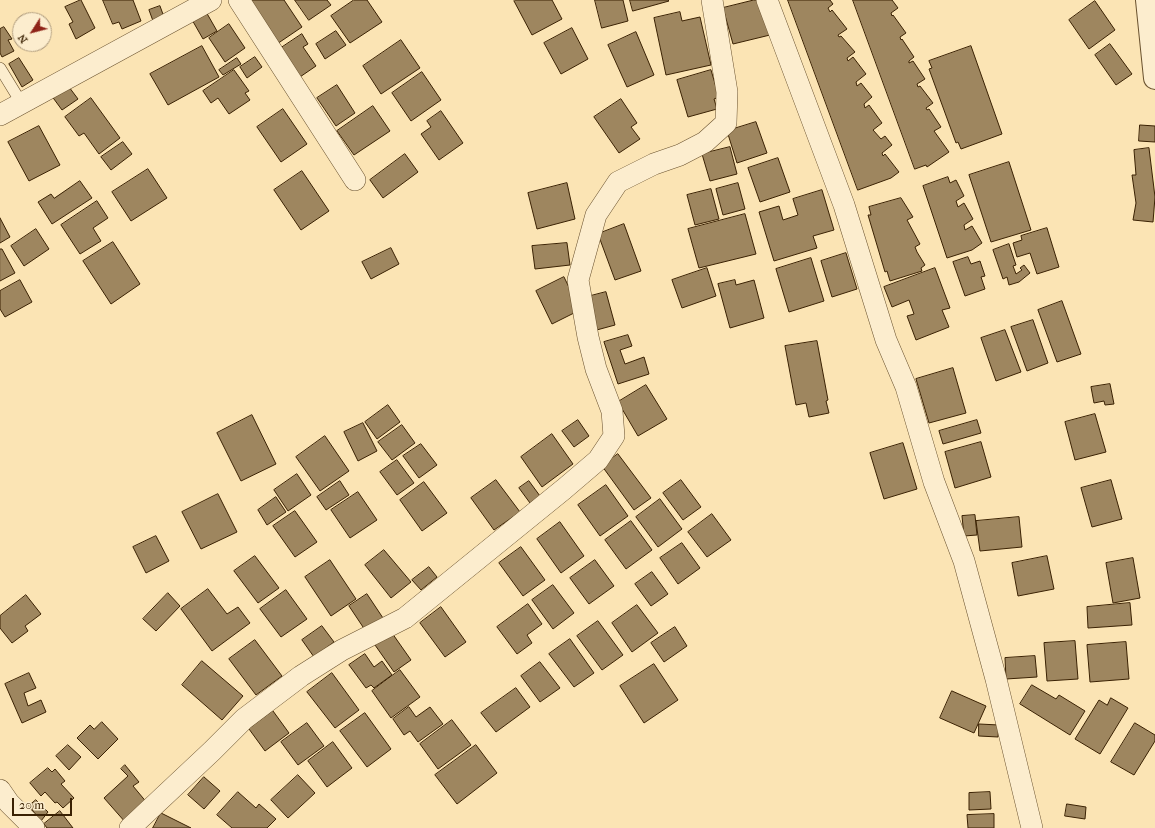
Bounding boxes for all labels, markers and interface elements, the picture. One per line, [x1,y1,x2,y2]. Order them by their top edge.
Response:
north arrow [12,12,52,52]
text: N [15,32,30,46]
scale bar [14,790,74,816]
text: 20 m [19,798,44,812]

